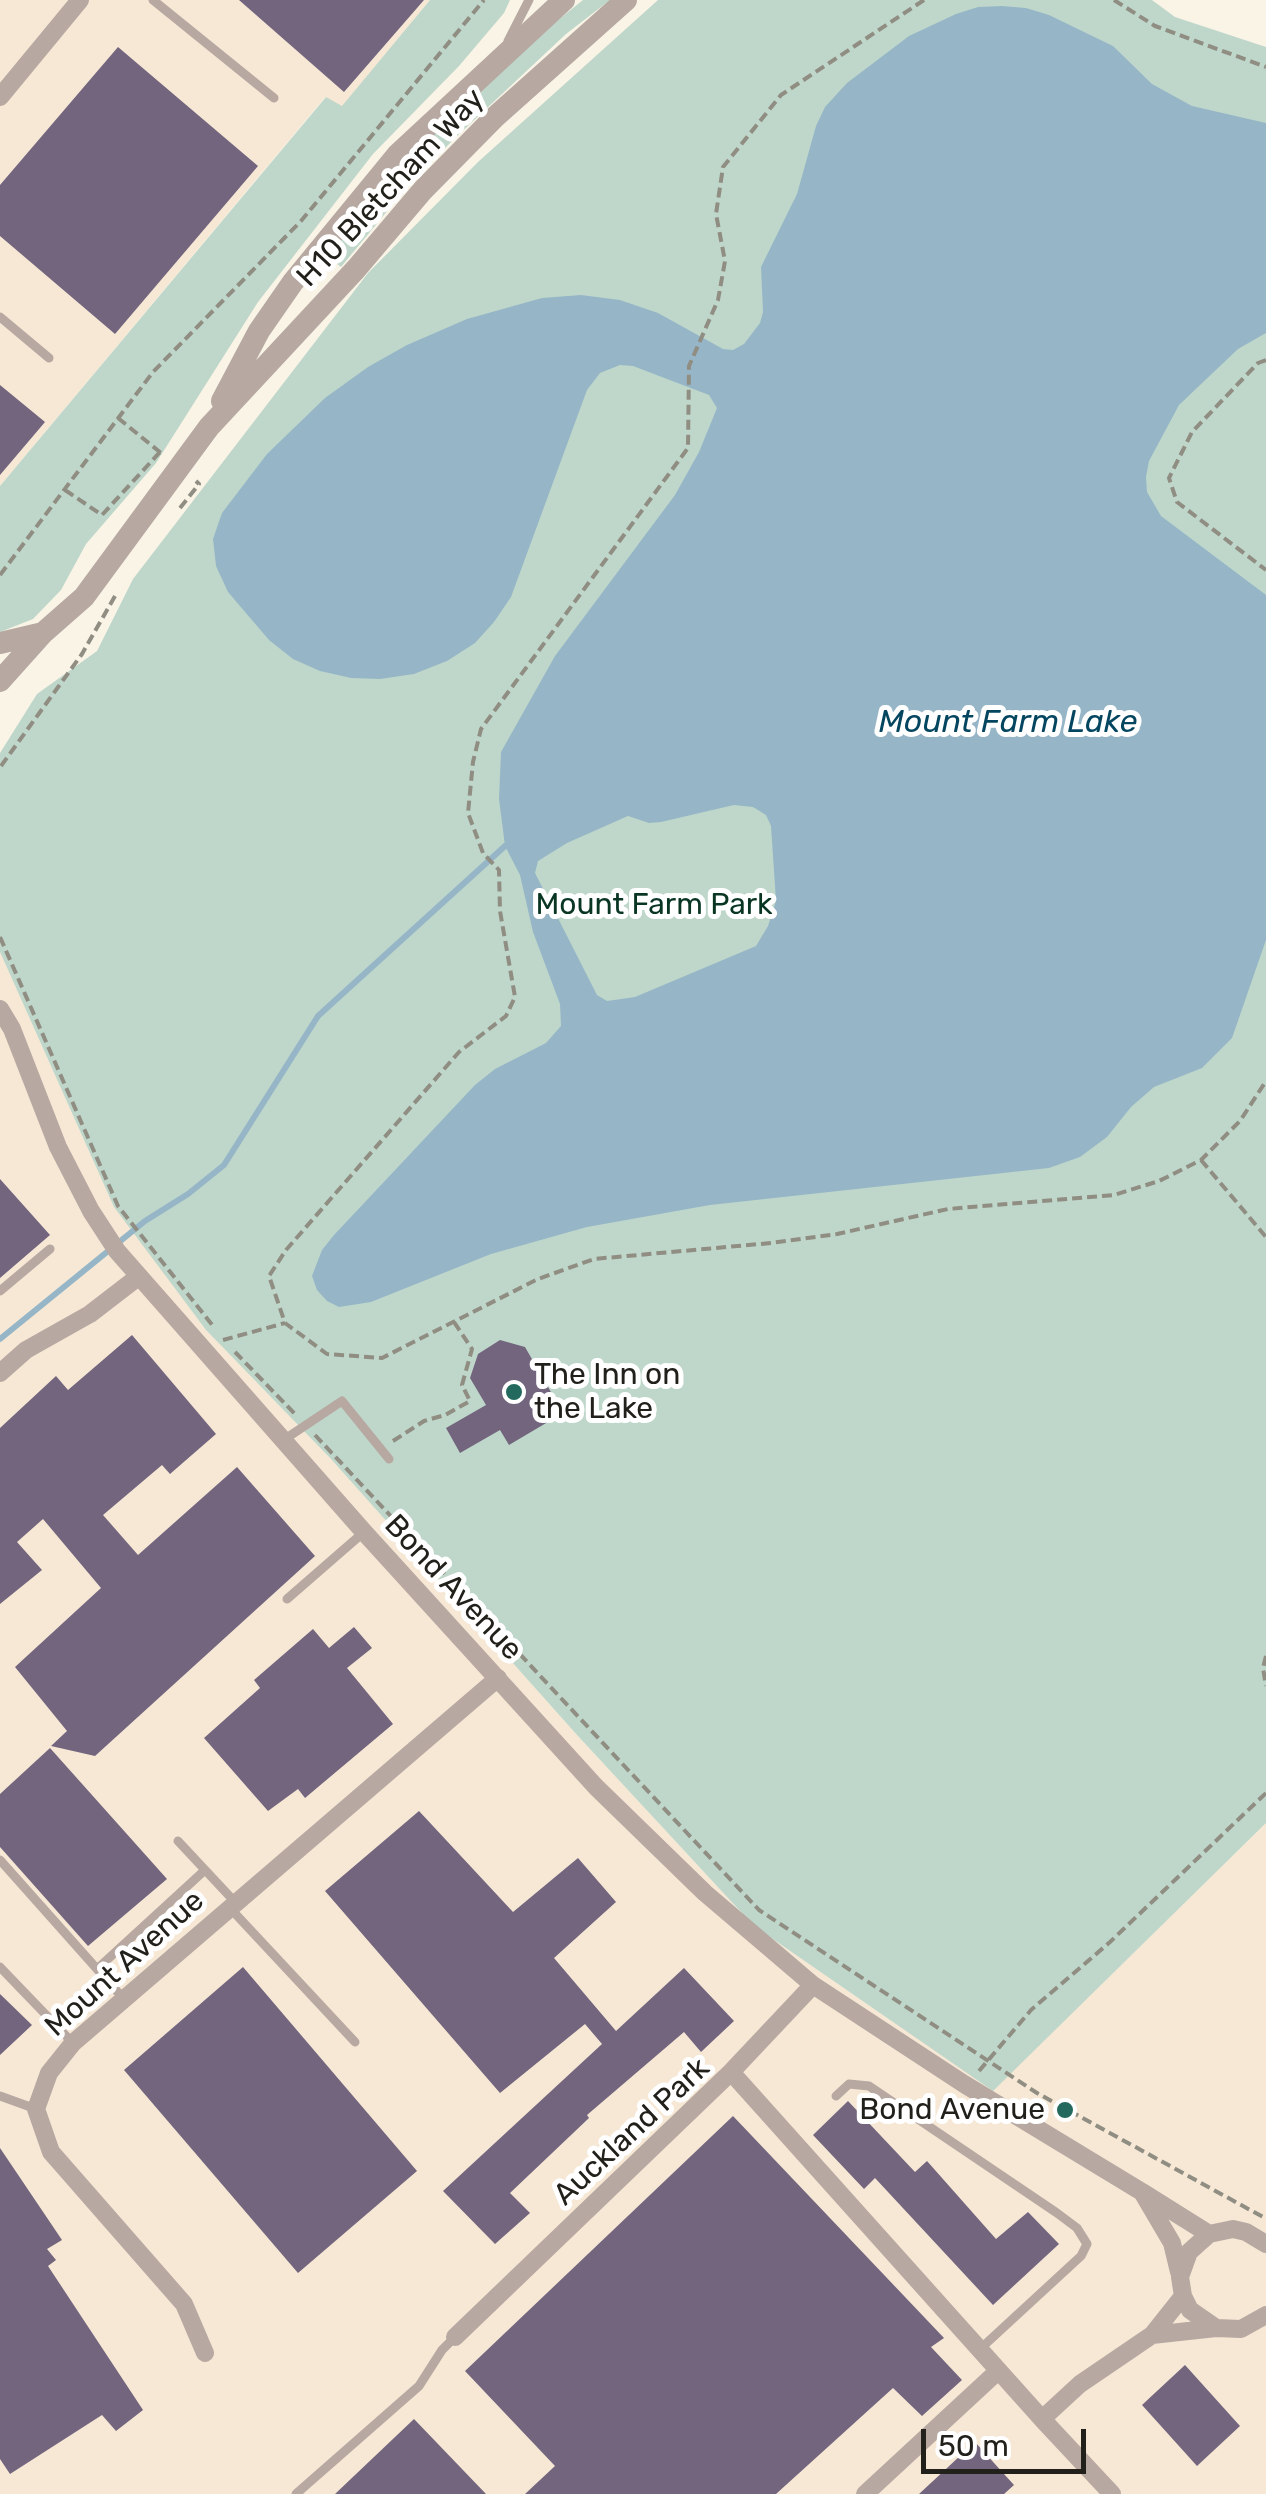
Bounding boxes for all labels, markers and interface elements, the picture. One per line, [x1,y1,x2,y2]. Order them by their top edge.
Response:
street label: H10 Bletcham Way [290,81,492,295]
water label: Mount Farm Lake [879,704,1137,742]
park label: Mount Farm Park [535,887,773,923]
place label: The Inn on the Lake [534,1357,680,1428]
marker: The Inn on the Lake [503,1381,525,1403]
street label: Bond Avenue [377,1508,529,1668]
street label: Mount Avenue [38,1883,212,2045]
street label: Auckland Park [547,2051,717,2213]
place label: Bond Avenue [859,2092,1045,2128]
marker: Bond Avenue [1054,2099,1076,2121]
scale bar [926,2409,1091,2471]
text: 50 m [938,2428,1009,2464]

